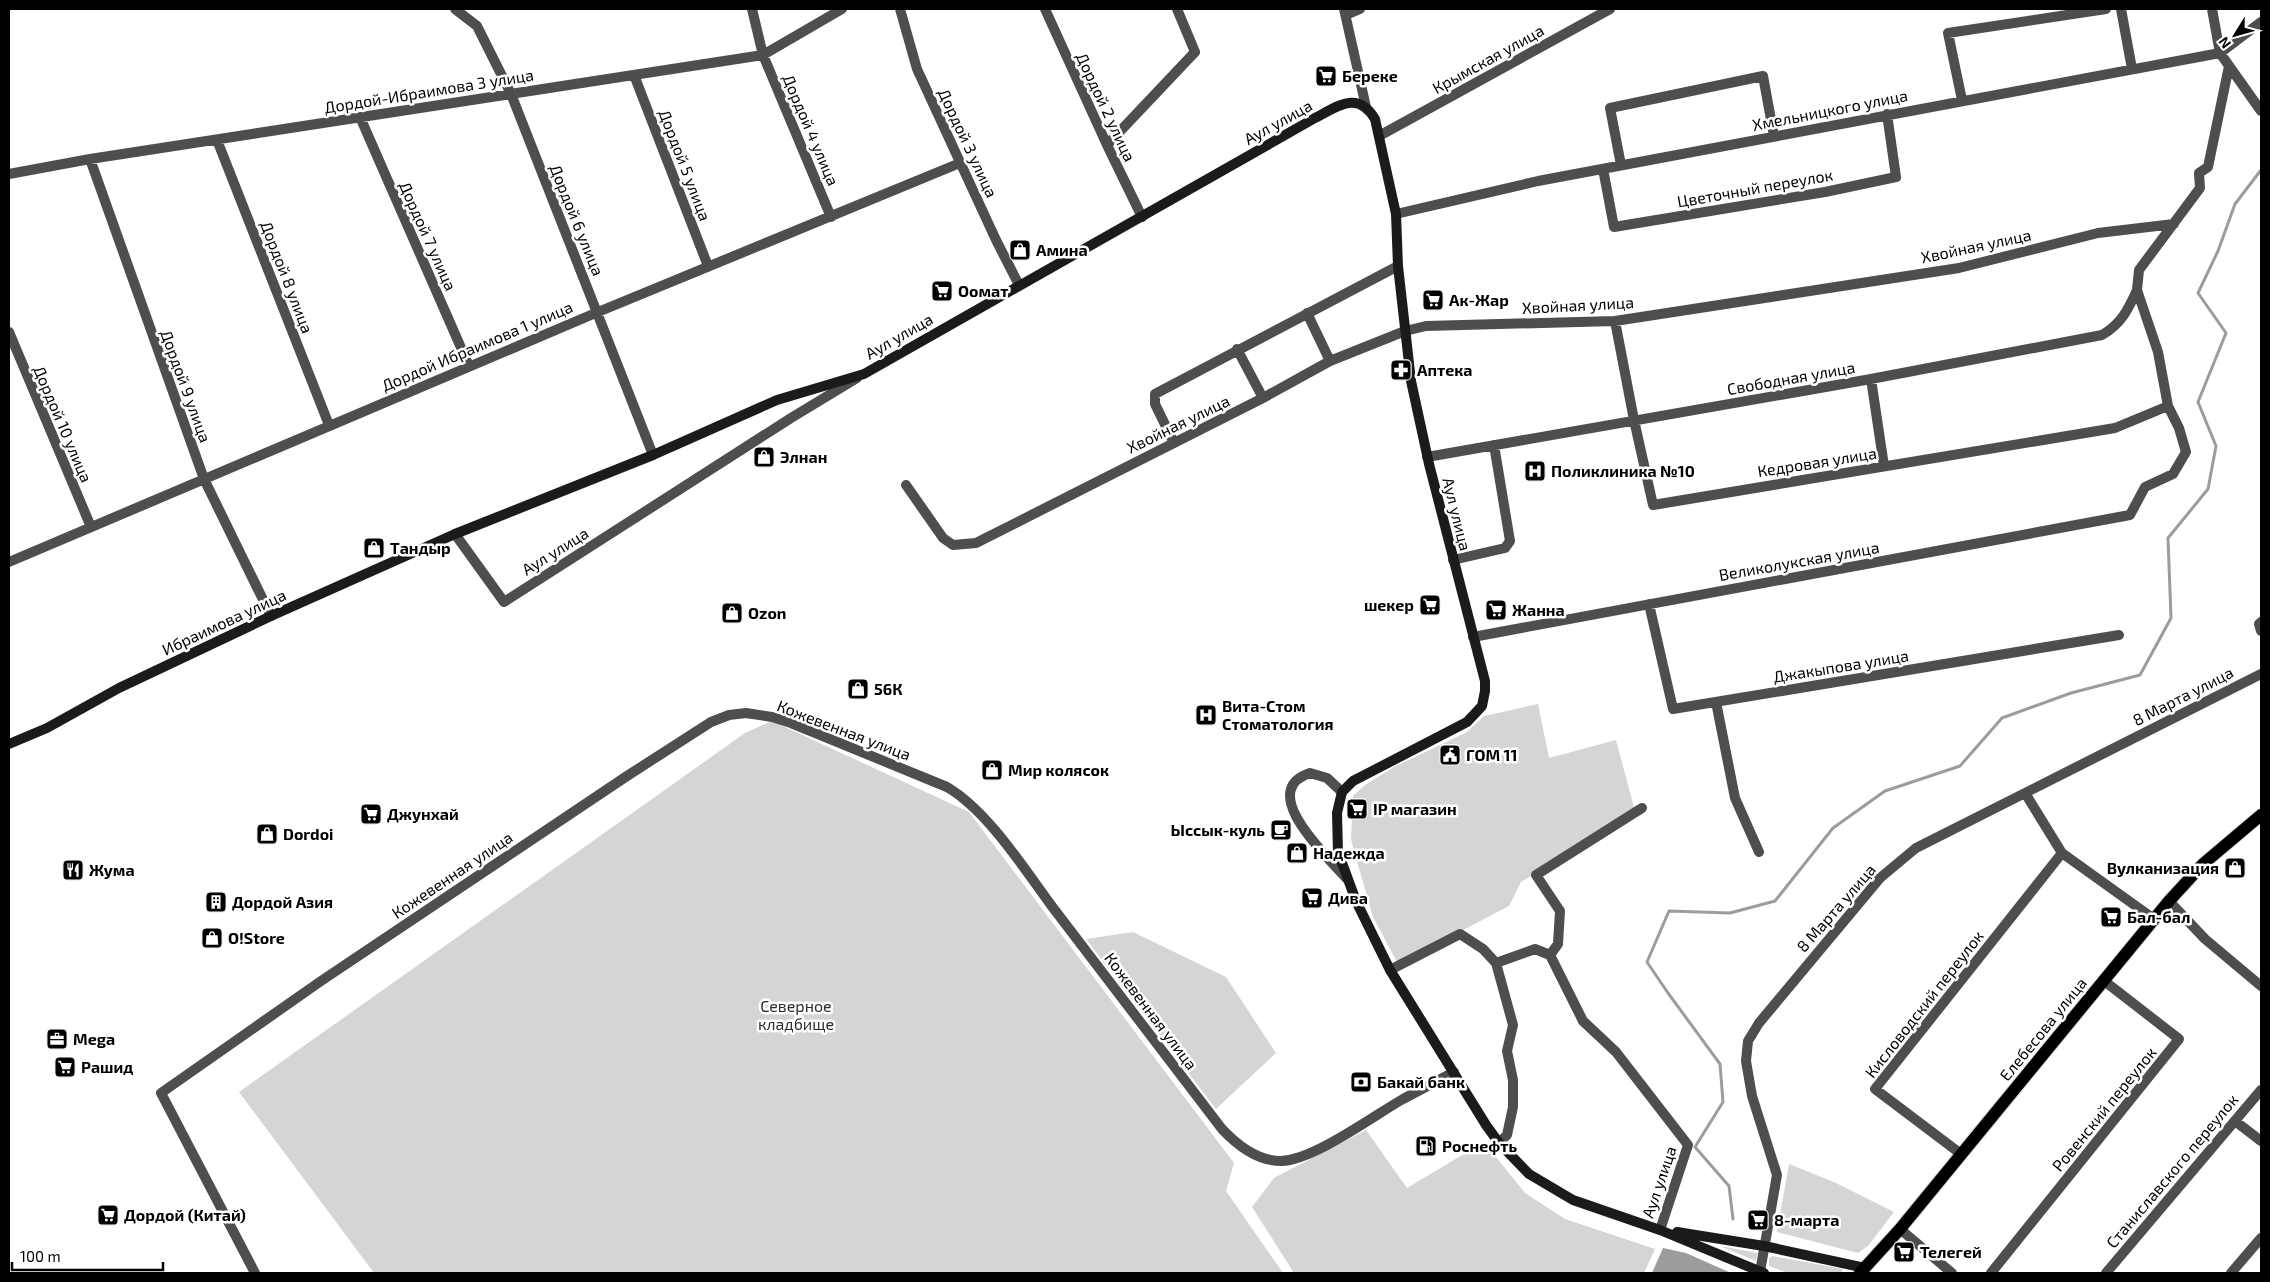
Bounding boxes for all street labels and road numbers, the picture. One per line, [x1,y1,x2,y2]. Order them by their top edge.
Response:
street label: Крымская улица [1429,20,1547,98]
street label: Дордой 2 улица [1072,49,1140,165]
street label: Дордой-Ибраимова 3 улица [323,65,535,117]
street label: Дордой 4 улица [779,71,843,189]
street label: Дордой 3 улица [934,85,1002,201]
street label: Хмельницкого улица [1750,85,1910,135]
street label: Аул улица [1240,95,1316,149]
street label: Дордой 5 улица [655,106,715,224]
street label: Дордой 6 улица [546,161,608,279]
street label: Цветочный переулок [1676,164,1835,212]
street label: Дордой 7 улица [395,178,461,294]
street label: Дордой 8 улица [256,218,318,336]
street label: Хвойная улица [1919,225,2033,267]
street label: Хвойная улица [1521,292,1635,318]
street label: Дордой Ибраимова 1 улица [378,297,576,395]
street label: Аул улица [862,309,936,363]
street label: Дордой 9 улица [156,327,216,445]
street label: Свободная улица [1725,357,1857,399]
street label: Дордой 10 улица [29,362,97,486]
street label: Хвойная улица [1123,390,1233,458]
street label: Кедровая улица [1756,443,1878,481]
street label: Аул улица [1438,475,1476,553]
street label: Аул улица [518,523,592,579]
street label: Великолукская улица [1717,537,1881,585]
street label: Ибраимова улица [159,584,289,660]
street label: Джакыпова улица [1772,645,1910,687]
street label: 8 Марта улица [2129,662,2237,730]
street label: Кожевенная улица [774,695,914,765]
street label: Кожевенная улица [388,827,516,923]
street label: 8 Марта улица [1792,860,1880,956]
street label: Кисловодский переулок [1860,926,1988,1082]
street label: Кожевенная улица [1100,948,1202,1074]
street label: Елебесова улица [1995,973,2091,1085]
street label: Ровенский переулок [2048,1042,2161,1175]
street label: Станиславского переулок [2102,1090,2243,1252]
street label: Аул улица [1637,1143,1681,1221]

